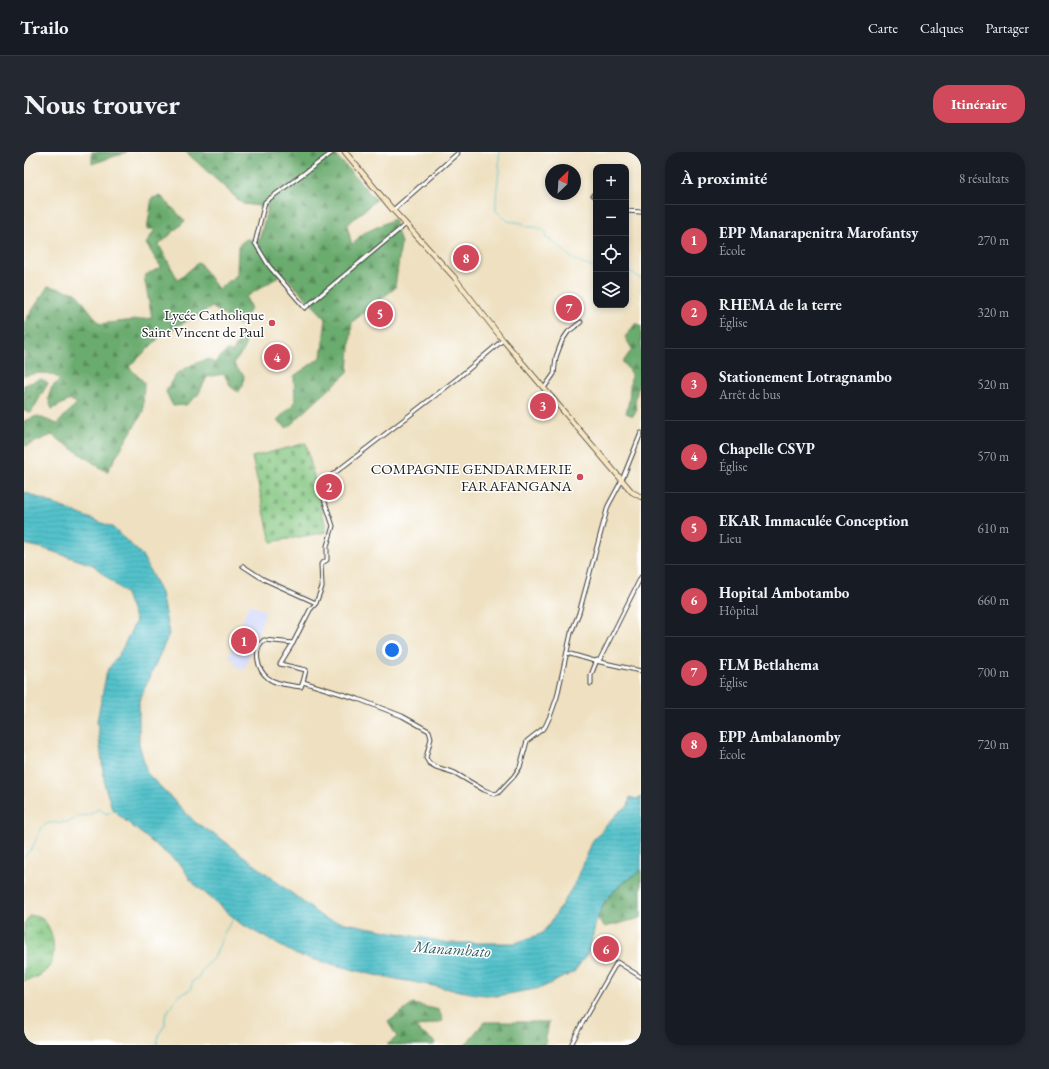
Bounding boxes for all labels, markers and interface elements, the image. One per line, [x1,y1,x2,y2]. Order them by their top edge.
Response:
text: Trailo [20,15,69,40]
text: Carte [868,19,898,37]
text: Calques [920,19,964,37]
text: Partager [986,19,1029,37]
button: Itinéraire [933,85,1025,123]
text: Nous trouver [24,86,180,122]
north arrow [545,164,581,200]
map controls [593,164,629,308]
button: + [593,164,629,200]
text: À proximité [681,167,767,189]
text: 8 résultats [959,170,1009,187]
button: − [593,200,629,236]
text: EPP Manarapenitra Marofantsy [719,223,918,242]
text: 1 [691,232,697,249]
text: 270 m [978,232,1009,249]
button: locate [593,236,629,272]
text: École [719,242,745,259]
pin: 8 [453,243,479,273]
button: layers [593,272,629,308]
pin: 7 [556,293,582,323]
text: RHEMA de la terre [719,295,842,314]
pin: 5 [367,299,393,329]
text: 2 [691,304,697,321]
text: 320 m [978,304,1009,321]
place label: Lycée Catholique Saint Vincent de Paul [142,305,264,341]
text: Église [719,314,748,331]
marker: Lycée Catholique Saint Vincent de Paul [267,318,277,328]
pin: 4 [264,342,290,372]
text: Stationement Lotragnambo [719,367,892,386]
text: 3 [691,376,697,393]
text: 520 m [978,376,1009,393]
text: Arrêt de bus [719,386,780,403]
pin: 3 [530,391,556,421]
text: Chapelle CSVP [719,439,815,458]
text: 4 [691,448,697,465]
text: 570 m [978,448,1009,465]
text: Église [719,458,748,475]
place label: COMPAGNIE GENDARMERIE FARAFANGANA [371,459,573,495]
pin: 2 [316,472,342,502]
marker: COMPAGNIE GENDARMERIE FARAFANGANA [575,472,585,482]
text: EKAR Immaculée Conception [719,511,909,530]
text: 5 [691,520,697,537]
text: 610 m [978,520,1009,537]
text: Lieu [719,530,742,547]
text: Hopital Ambotambo [719,583,849,602]
text: 6 [691,592,697,609]
text: 660 m [978,592,1009,609]
text: Hôpital [719,602,758,619]
pin: 1 [231,626,257,656]
your location [382,640,402,660]
text: FLM Betlahema [719,655,819,674]
text: 7 [691,664,697,681]
text: 700 m [978,664,1009,681]
text: Église [719,674,748,691]
text: EPP Ambalanomby [719,727,841,746]
text: 8 [691,736,697,753]
text: 720 m [978,736,1009,753]
text: École [719,746,745,763]
pin: 6 [593,934,619,964]
water label: Manambato [412,936,491,962]

